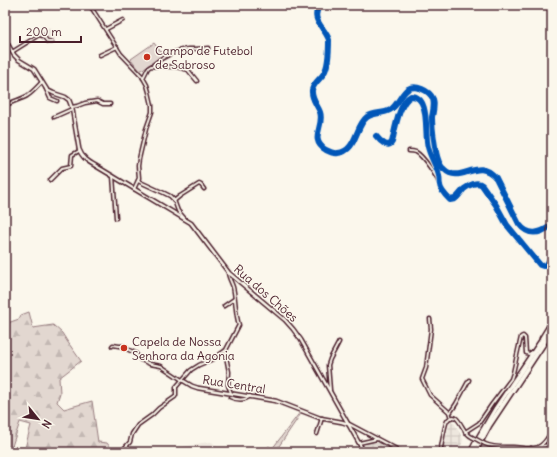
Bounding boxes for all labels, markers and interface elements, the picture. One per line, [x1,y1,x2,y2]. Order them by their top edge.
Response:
scale bar [20,18,81,44]
text: 200 m [26,24,62,39]
place label: Campo de Futebol de Sabroso [155,43,253,72]
marker: Campo de Futebol de Sabroso [142,52,152,62]
street label: Rua dos Chões [231,261,301,325]
place label: Capela de Nossa Senhora da Agonia [132,334,235,363]
marker: Capela de Nossa Senhora da Agonia [119,343,129,353]
street label: Rua Central [201,372,267,396]
north arrow [18,399,58,439]
text: N [39,417,55,431]

